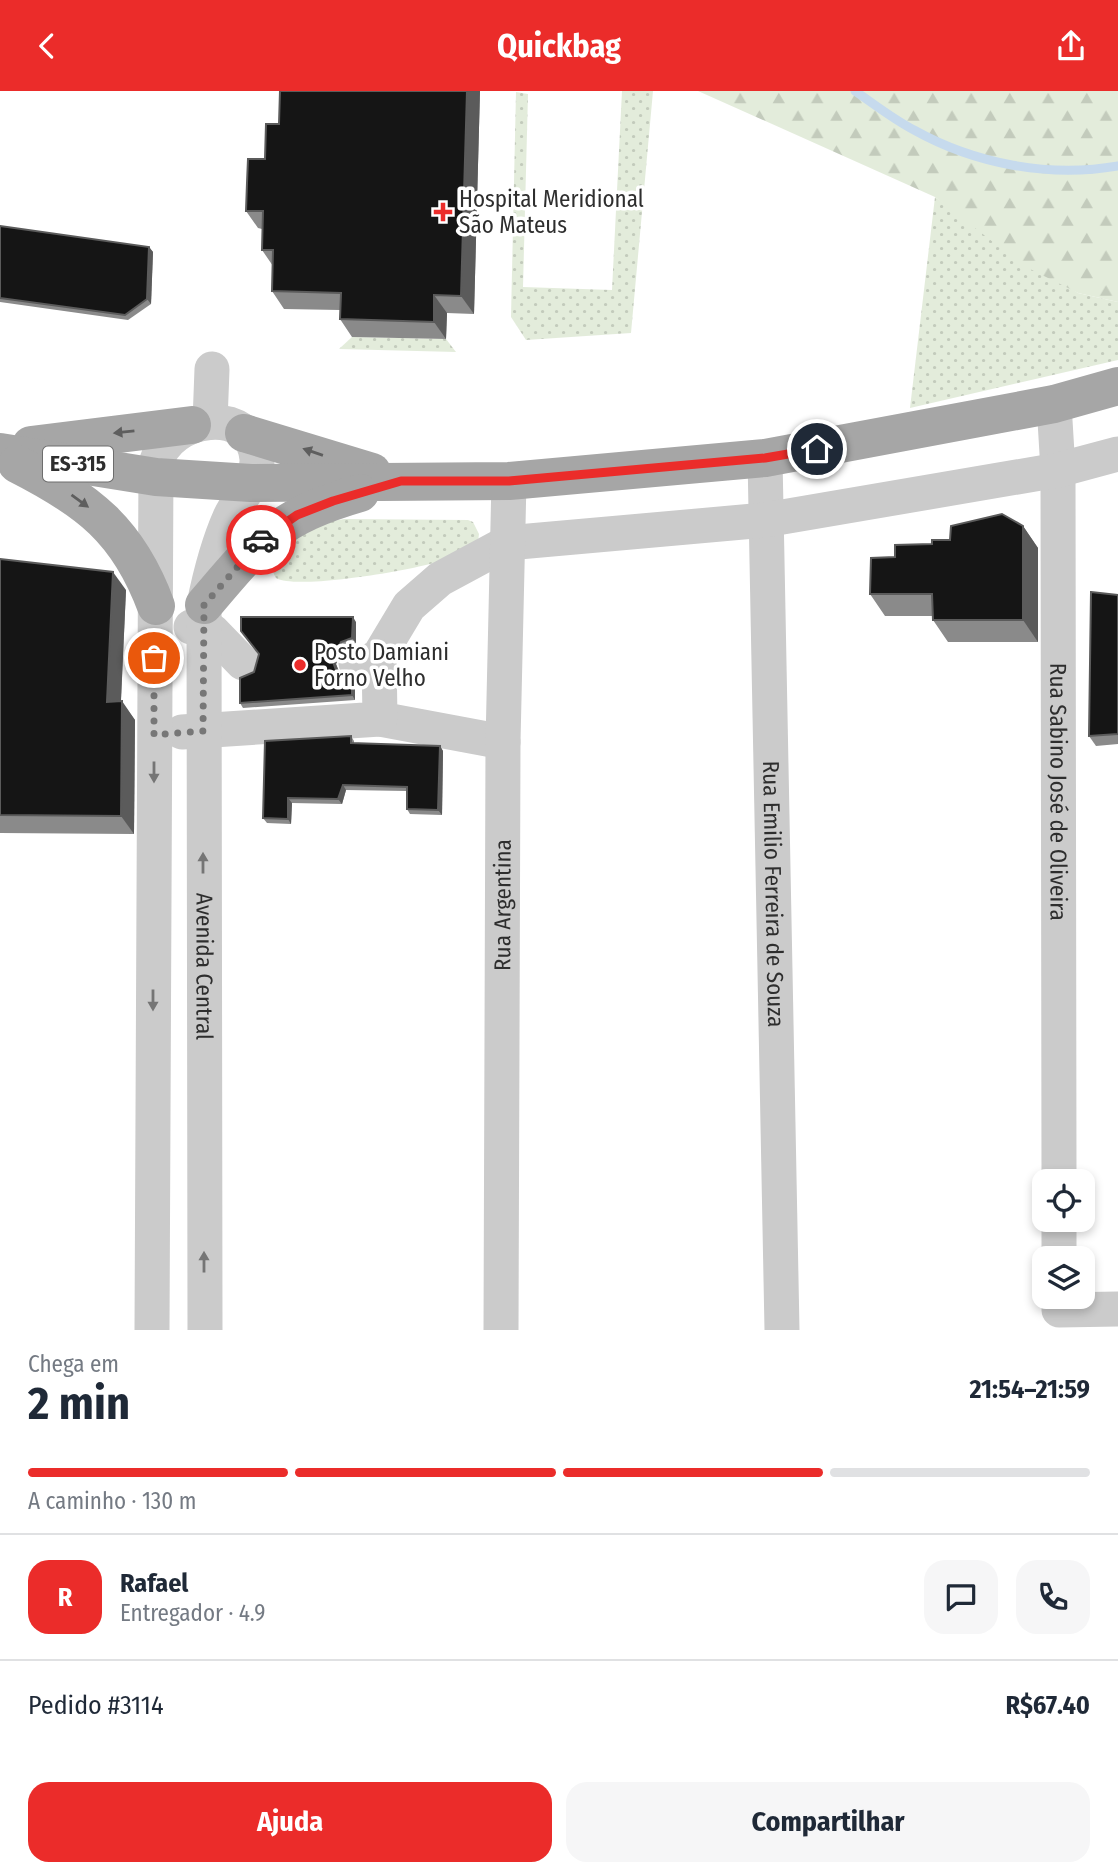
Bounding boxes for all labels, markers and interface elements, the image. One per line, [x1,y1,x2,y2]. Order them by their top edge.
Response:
icon: back [28,27,66,65]
text: Quickbag [497,27,621,65]
icon: share [1052,27,1090,65]
place label: Hospital Meridional São Mateus [459,185,644,239]
marker: Hospital Meridional São Mateus [433,202,453,222]
pin [787,419,847,479]
one-way arrow [113,426,135,437]
icon: home [798,430,836,468]
one-way arrow [302,446,323,457]
road number: ES-315 [43,447,113,481]
one-way arrow [71,494,89,508]
courier [226,505,296,575]
icon: car [242,521,280,559]
pin [124,628,184,688]
place label: Posto Damiani Forno Velho [314,638,449,692]
icon: bag [135,639,173,677]
marker: Posto Damiani Forno Velho [292,657,308,673]
street label: Rua Sabino José de Oliveira [1044,663,1073,921]
street label: Rua Emilio Ferreira de Souza [757,760,790,1028]
one-way arrow [148,762,159,784]
street label: Rua Argentina [488,839,517,971]
one-way arrow [197,852,209,874]
street label: Avenida Central [190,893,219,1040]
one-way arrow [147,989,159,1011]
map controls [1032,1169,1095,1309]
button: locate [1032,1169,1095,1232]
button: layers [1032,1246,1095,1309]
one-way arrow [198,1251,210,1273]
text: Chega em [28,1350,119,1378]
text: 21:54–21:59 [969,1374,1090,1405]
text: 2 min [28,1376,130,1431]
text: A caminho · 130 m [28,1487,196,1515]
button: chat [924,1560,998,1634]
button: phone [1016,1560,1090,1634]
text: Rafael [120,1568,188,1599]
text: R [58,1582,72,1613]
text: Entregador · 4.9 [120,1599,265,1627]
text: Pedido #3114 [28,1690,164,1721]
text: R$67.40 [1006,1690,1090,1721]
button: Ajuda [28,1782,552,1862]
button: Compartilhar [566,1782,1090,1862]

